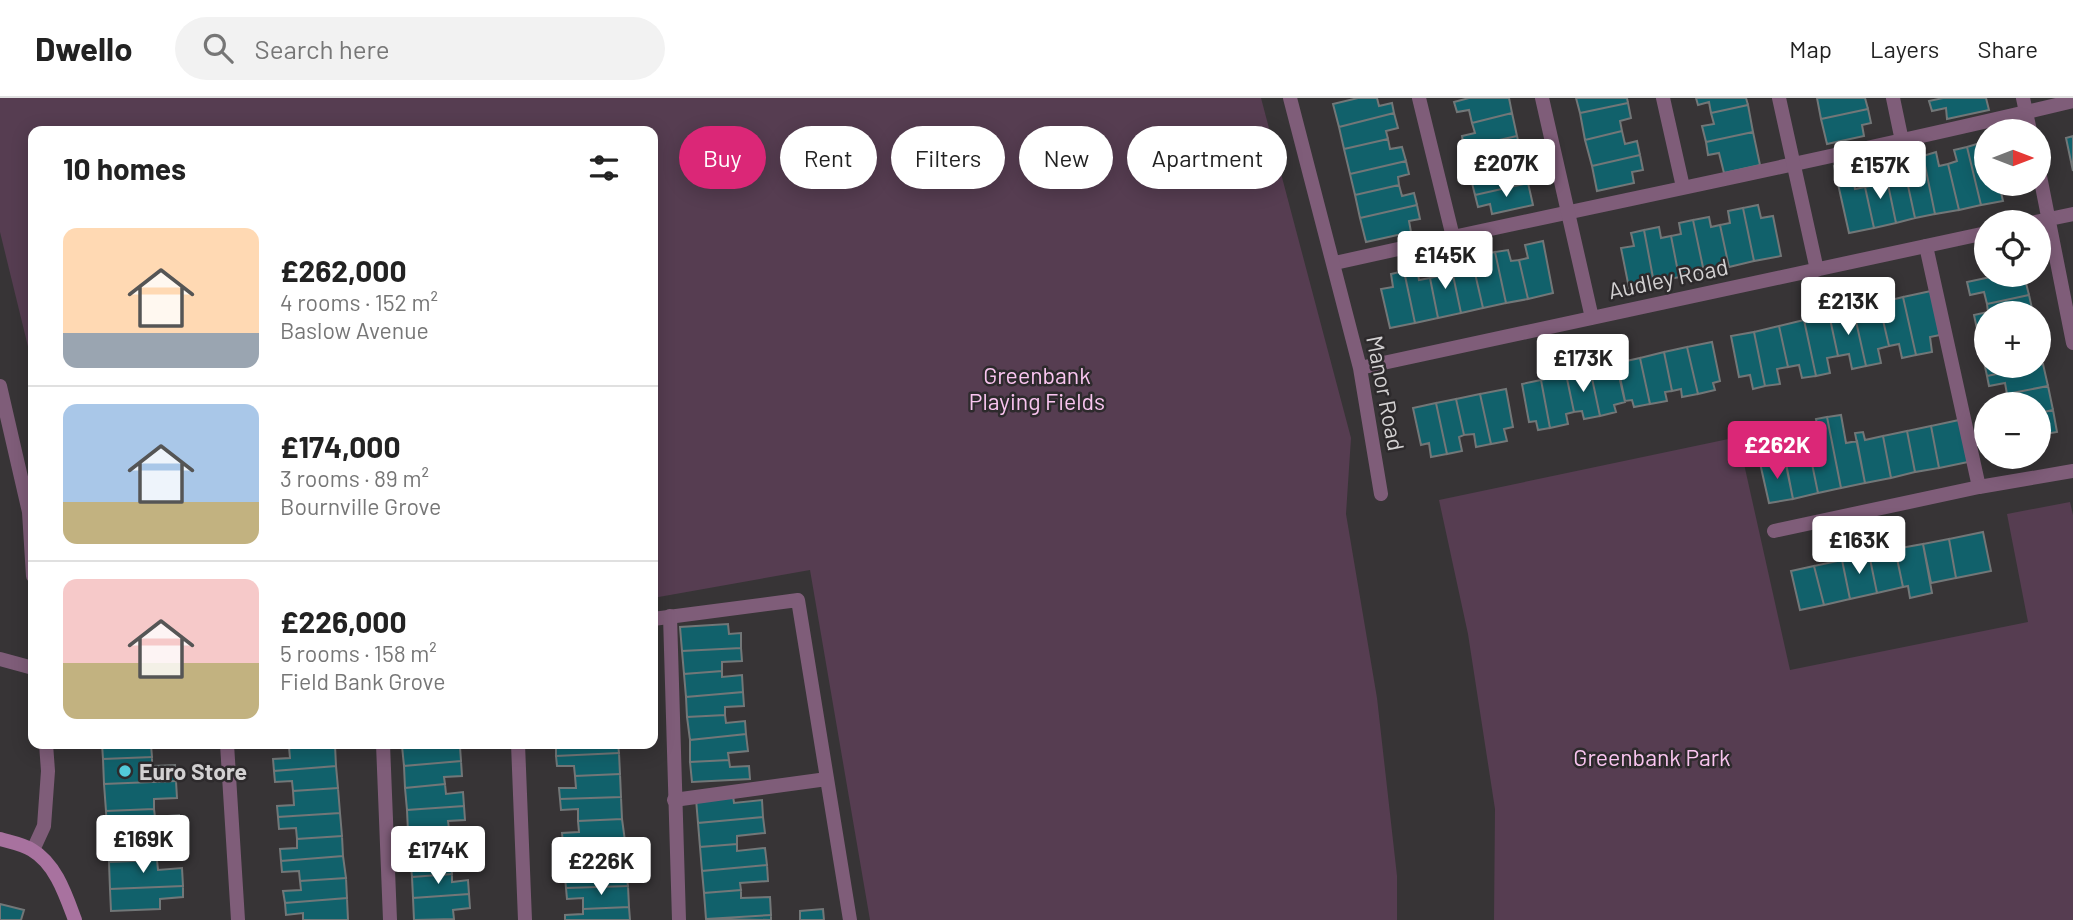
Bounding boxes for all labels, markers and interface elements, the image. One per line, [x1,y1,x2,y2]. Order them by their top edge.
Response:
search box [175,17,665,80]
text: Dwello [35,28,133,68]
icon: search [199,29,237,67]
text: Search here [255,33,390,64]
text: Map [1789,34,1832,63]
text: Layers [1870,34,1939,63]
text: Share [1977,34,2038,63]
north arrow [1974,119,2051,196]
map controls [1974,119,2051,469]
chip: Buy [679,126,766,189]
chip: Rent [780,126,877,189]
chip: Filters [891,126,1005,189]
chip: New [1019,126,1113,189]
chip: Apartment [1127,126,1287,189]
pin: £207K [1457,140,1555,199]
pin: £157K [1831,141,1929,201]
text: £207K [1473,148,1539,176]
icon: filters [585,149,623,187]
text: 10 homes [63,150,186,186]
text: £157K [1850,150,1910,178]
button: locate [1974,210,2051,287]
pin: £145K [1396,232,1494,291]
text: £145K [1414,240,1476,268]
text: £262,000 [280,252,407,288]
street label: Audley Road [1605,252,1731,304]
icon: home [119,256,203,340]
pin: £213K [1799,278,1897,337]
text: £213K [1817,286,1879,314]
text: 4 rooms · 152 m² [280,288,438,316]
button: + [1974,301,2051,378]
text: Baslow Avenue [280,316,429,344]
street label: Manor Road [1361,333,1411,453]
pin: £173K [1534,334,1632,394]
text: £173K [1553,343,1613,371]
park label: Greenbank Playing Fields [969,361,1105,415]
button: − [1974,392,2051,469]
pin: £262K [1728,422,1826,481]
text: £174,000 [280,428,401,464]
text: £262K [1744,430,1810,458]
icon: home [119,432,203,516]
text: 3 rooms · 89 m² [280,464,429,492]
text: Bournville Grove [280,492,441,520]
pin: £163K [1810,517,1908,576]
text: £163K [1828,525,1890,553]
text: £226,000 [280,603,407,639]
icon: home [119,607,203,691]
text: 5 rooms · 158 m² [280,639,437,667]
text: Field Bank Grove [280,667,445,695]
park label: Greenbank Park [1573,743,1731,771]
place label: Euro Store [139,757,247,785]
marker: Euro Store [117,763,133,779]
pin: £169K [94,816,192,875]
text: £169K [112,824,174,852]
pin: £174K [389,826,487,886]
text: £174K [407,835,469,863]
pin: £226K [552,838,650,897]
text: £226K [568,846,634,874]

